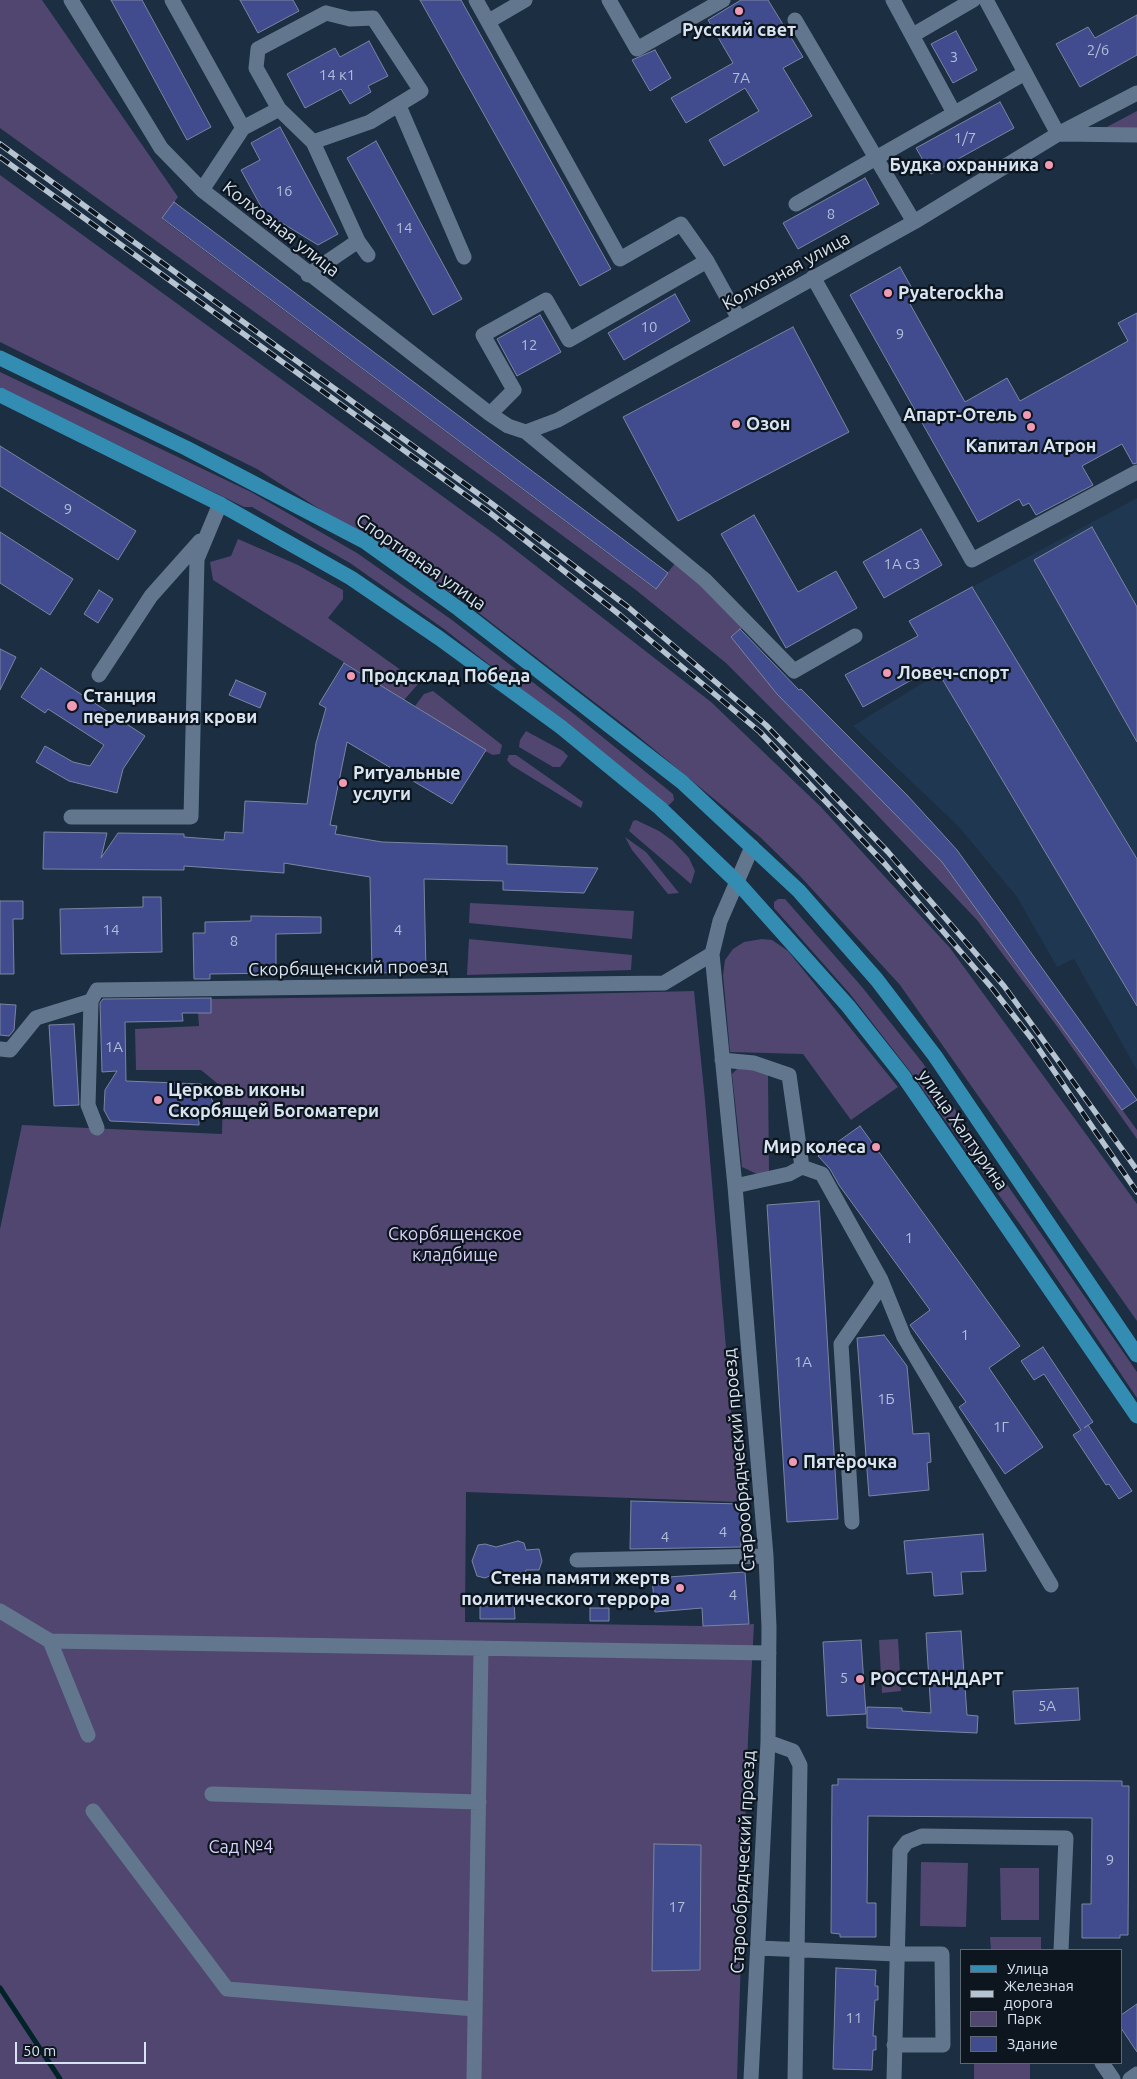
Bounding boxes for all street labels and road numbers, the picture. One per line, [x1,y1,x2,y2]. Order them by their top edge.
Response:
street label: Колхозная улица [218,177,344,281]
street label: Колхозная улица [718,227,854,315]
street label: Спортивная улица [352,509,490,615]
street label: Скорбященский проезд [248,955,448,981]
street label: улица Халтурина [913,1066,1013,1194]
street label: Старообрядческий проезд [718,1348,760,1572]
street label: Старообрядческий проезд [726,1750,760,1974]

